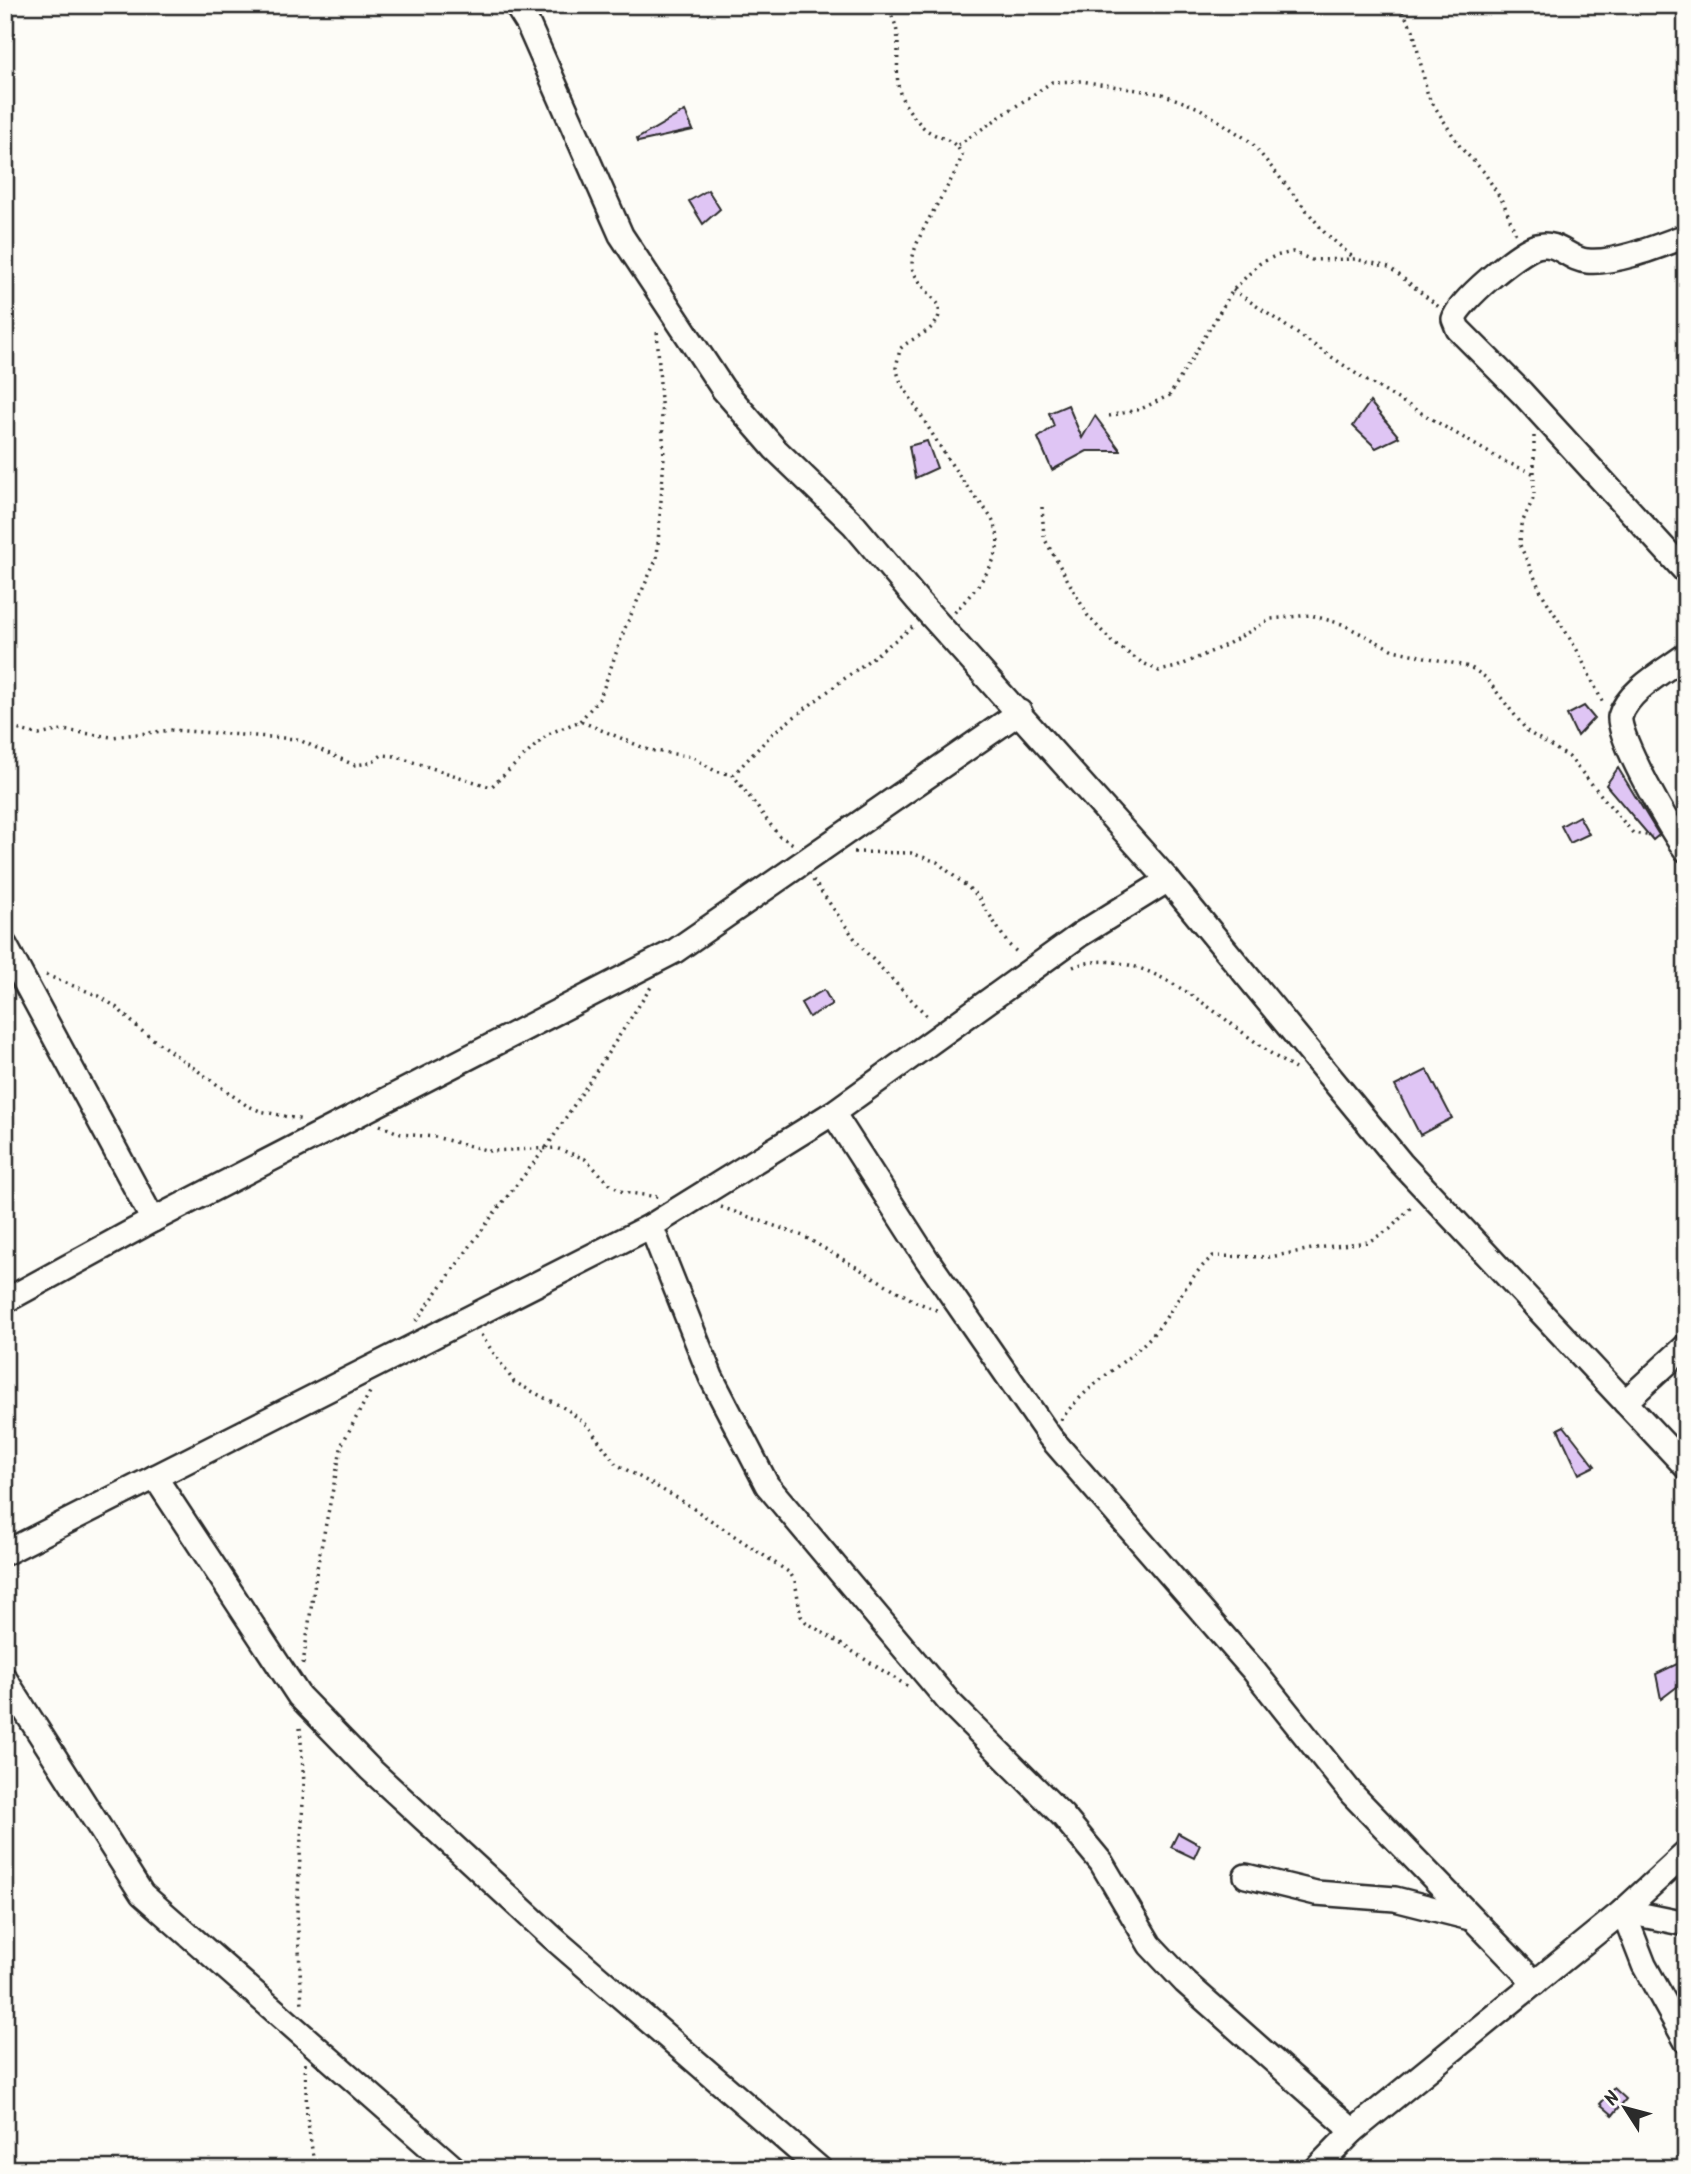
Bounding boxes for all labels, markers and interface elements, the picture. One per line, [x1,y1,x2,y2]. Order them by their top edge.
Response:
north arrow [1590,2072,1660,2142]
text: N [1597,2086,1629,2113]

